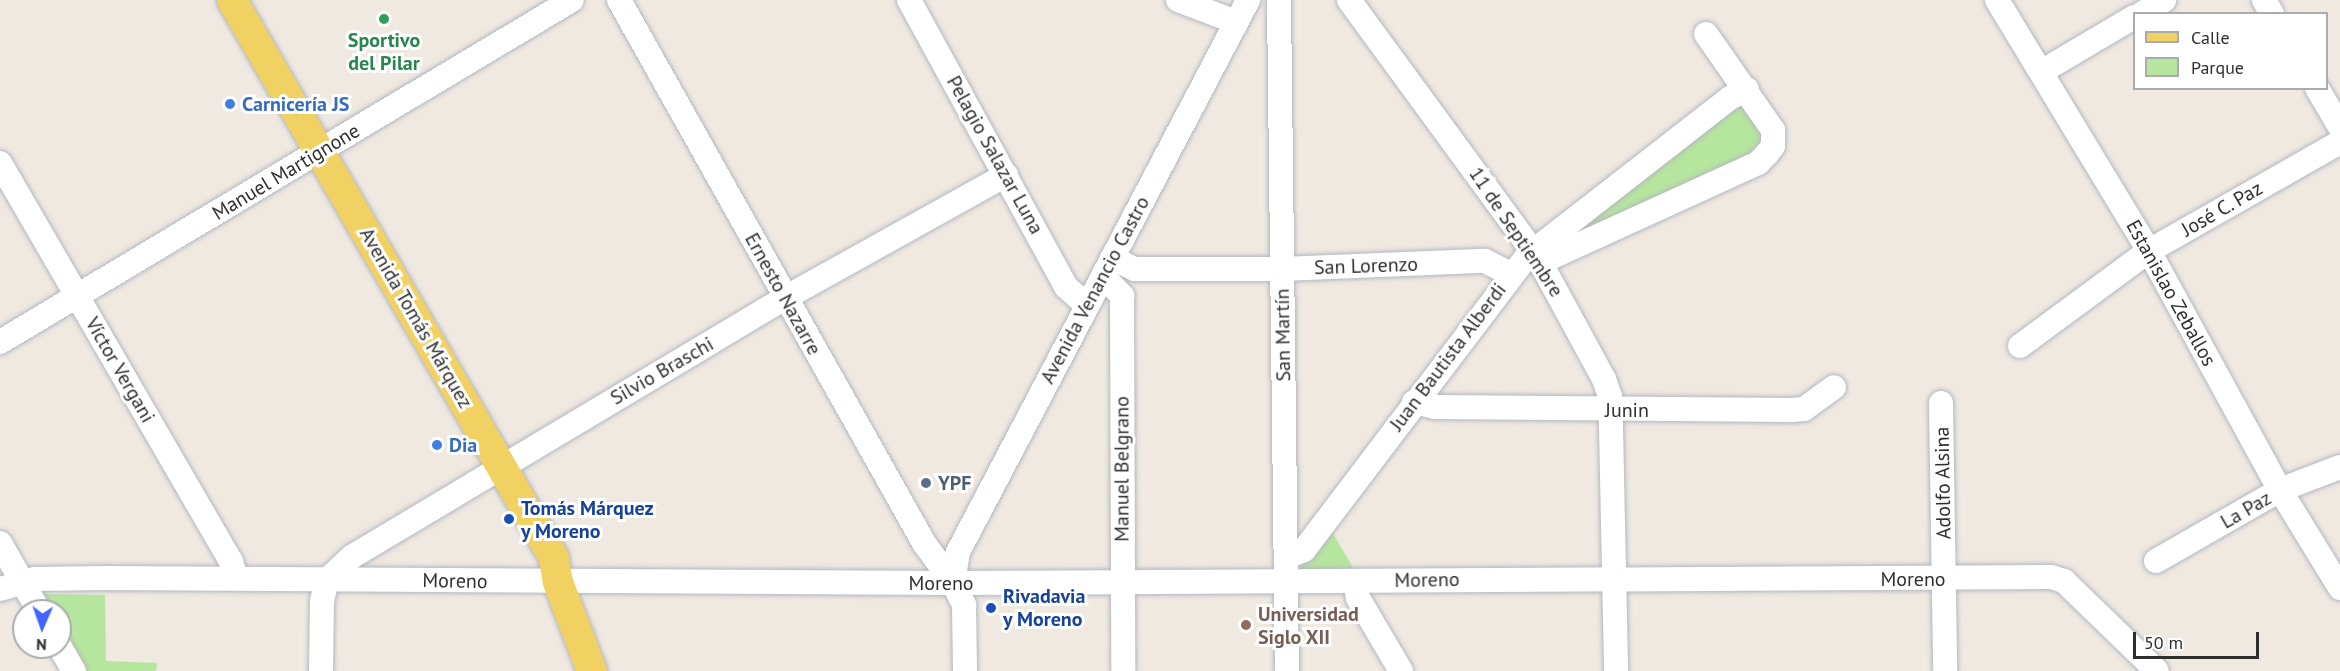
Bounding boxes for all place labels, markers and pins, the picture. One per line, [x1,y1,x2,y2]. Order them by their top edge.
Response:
marker: Sportivo del Pilar [377,12,391,26]
place label: Sportivo del Pilar [348,28,420,75]
place label: Carnicería JS [242,92,349,116]
marker: Carnicería JS [223,97,237,111]
place label: Dia [449,433,477,457]
marker: Dia [430,438,444,452]
place label: YPF [938,471,971,495]
marker: YPF [919,476,933,490]
place label: Tomás Márquez y Moreno [521,496,654,543]
marker: Tomás Márquez y Moreno [502,512,516,526]
place label: Rivadavia y Moreno [1003,584,1085,631]
marker: Rivadavia y Moreno [984,601,998,615]
place label: Universidad Siglo XII [1258,602,1359,649]
marker: Universidad Siglo XII [1239,618,1253,632]

